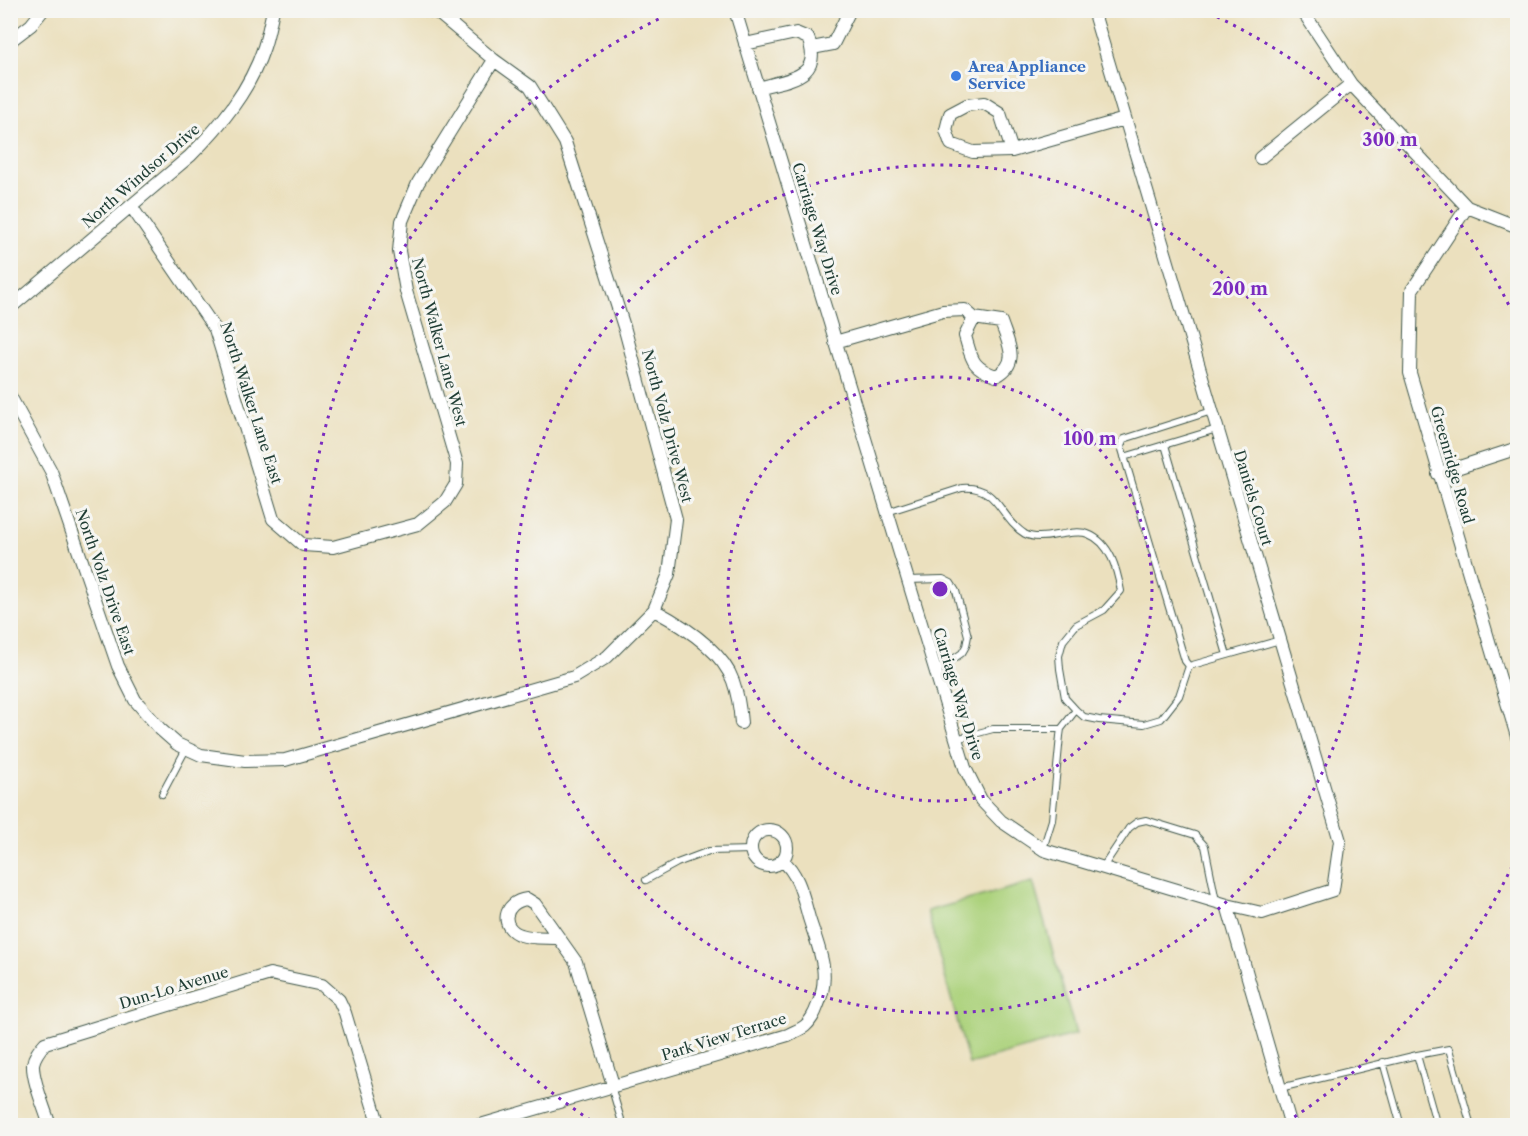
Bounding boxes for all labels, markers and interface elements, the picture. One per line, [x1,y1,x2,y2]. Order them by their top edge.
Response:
place label: Area Appliance Service [967,57,1086,93]
marker: Area Appliance Service [949,69,963,83]
street label: North Windsor Drive [78,119,203,232]
text: 300 m [1362,129,1418,151]
street label: Carriage Way Drive [788,160,847,297]
street label: North Walker Lane West [408,255,471,429]
text: 200 m [1212,278,1268,300]
street label: North Walker Lane East [216,319,287,487]
street label: North Volz Drive West [638,347,697,505]
street label: Greenridge Road [1427,404,1478,526]
text: 100 m [1063,428,1117,450]
street label: Daniels Court [1230,448,1277,549]
street label: North Volz Drive East [72,506,140,658]
centre of rings [930,579,950,599]
street label: Carriage Way Drive [929,625,988,762]
street label: Dun-Lo Avenue [117,962,231,1013]
street label: Park View Terrace [659,1008,789,1065]

